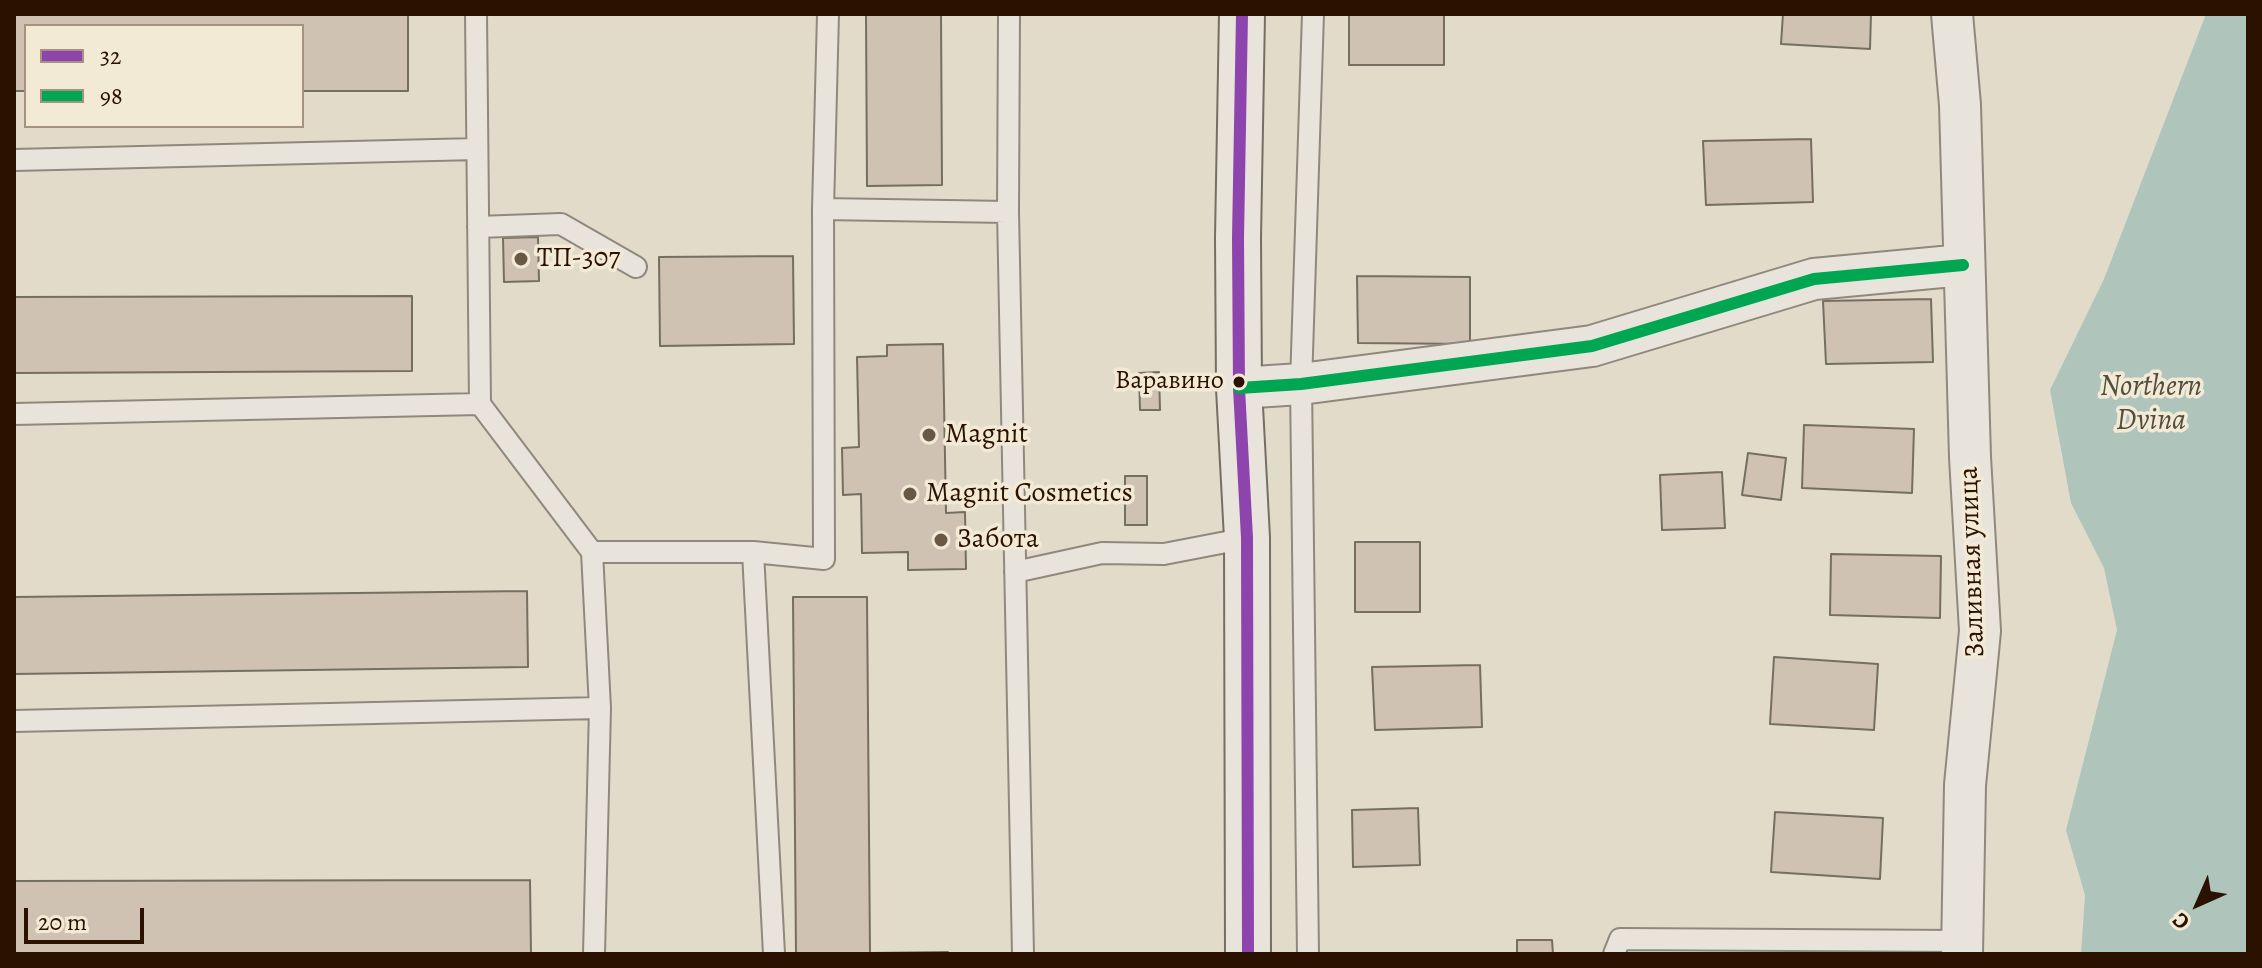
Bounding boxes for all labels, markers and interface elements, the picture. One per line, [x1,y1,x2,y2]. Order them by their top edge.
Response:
legend [24,24,304,128]
text: 32 [100,40,121,72]
text: 98 [100,80,123,112]
place label: ТП-307 [537,242,620,276]
marker: ТП-307 [512,250,530,268]
place label: Варавино [1115,366,1224,398]
water label: Northern Dvina [2100,370,2202,440]
marker: Варавино [1231,374,1247,390]
place label: Magnit [945,418,1028,452]
marker: Magnit [920,426,938,444]
street label: Заливная улица [1953,466,1993,658]
place label: Magnit Cosmetics [926,477,1133,511]
marker: Magnit Cosmetics [901,485,919,503]
place label: Забота [957,523,1039,557]
marker: Забота [932,531,950,549]
north arrow [2158,864,2238,944]
scale bar [28,892,148,942]
text: 20 m [38,906,87,938]
text: С [2166,906,2196,936]

